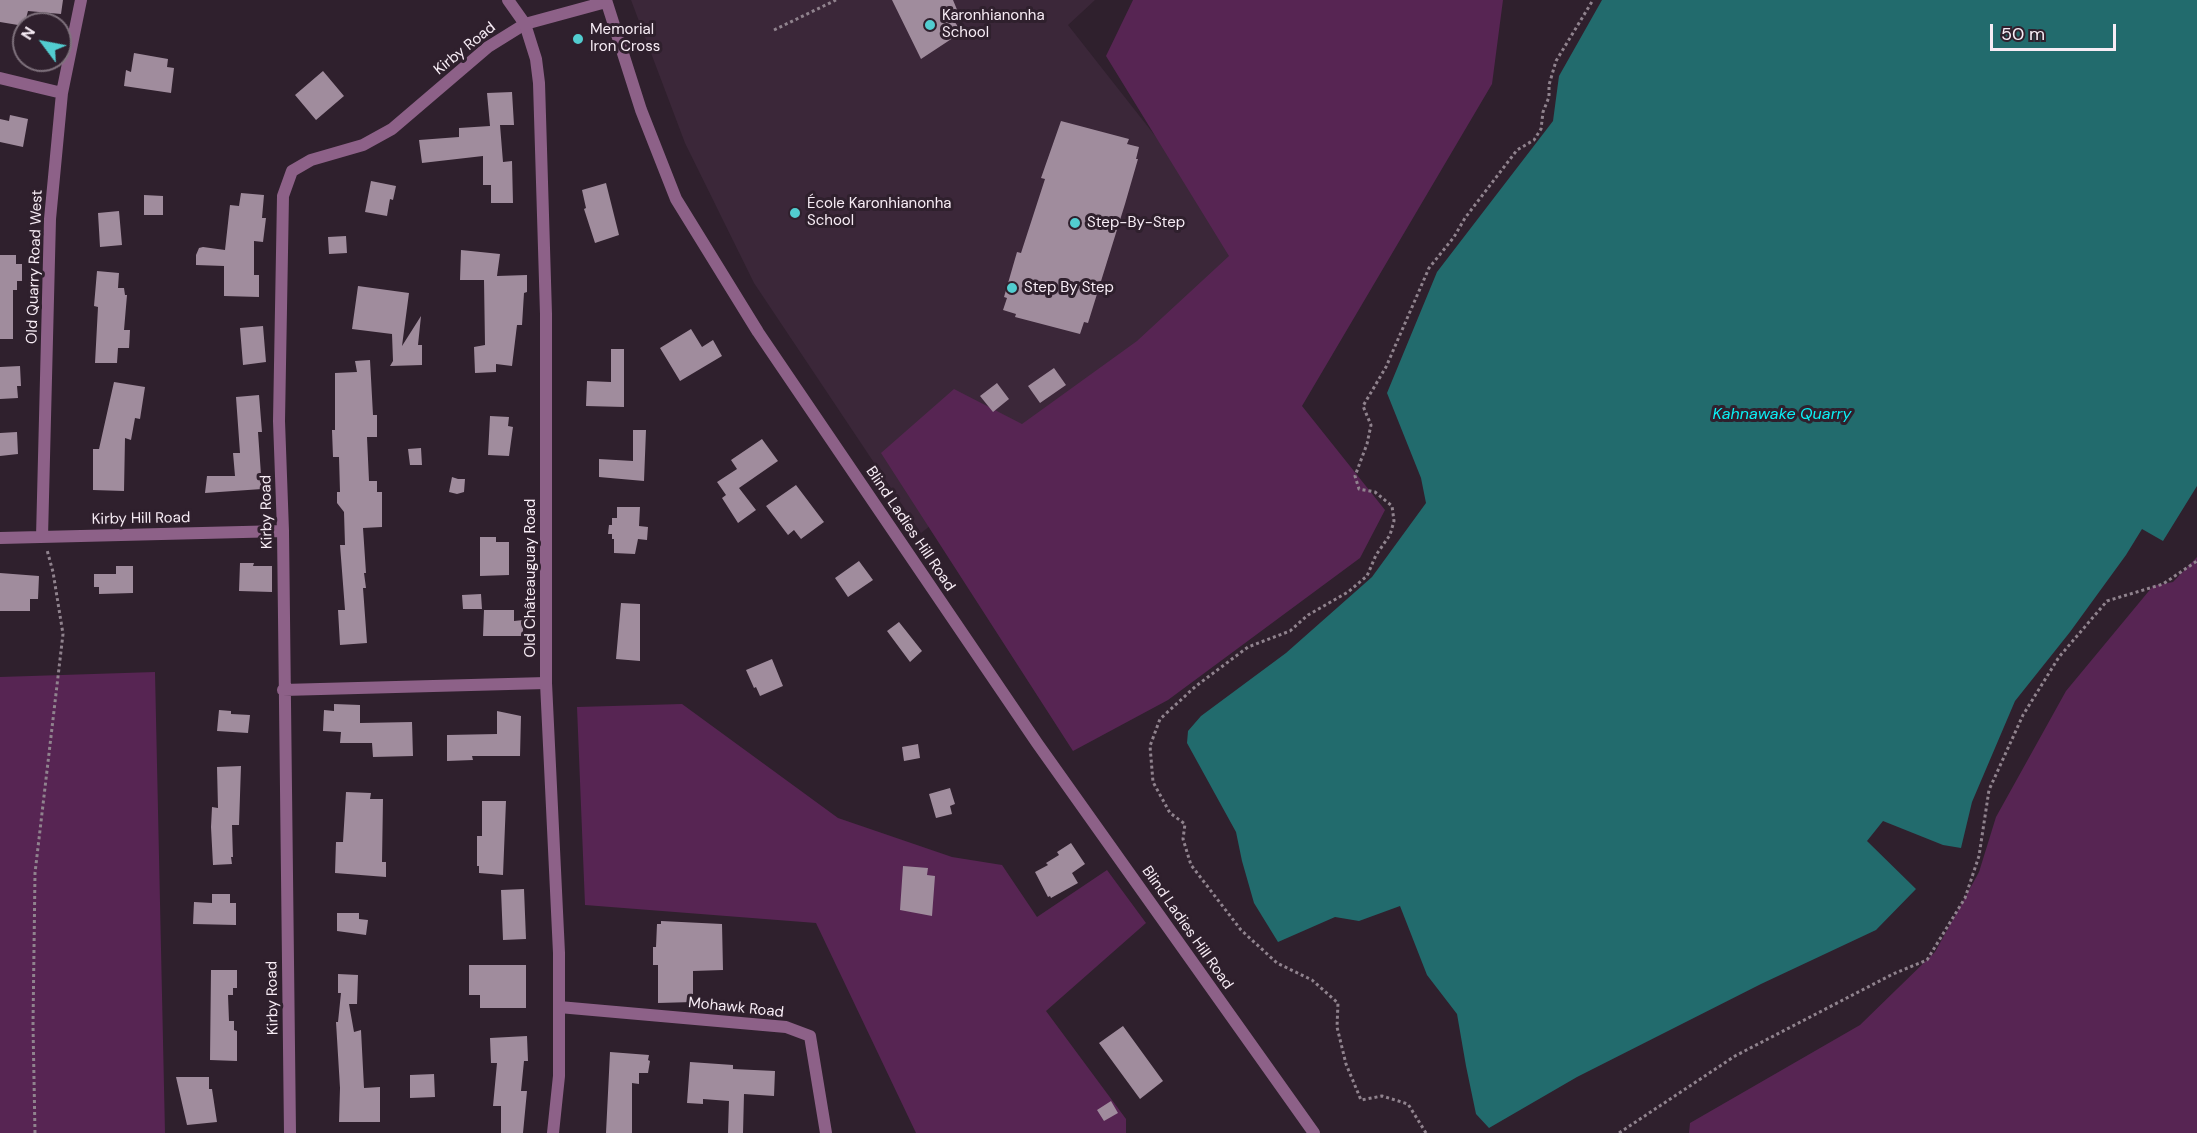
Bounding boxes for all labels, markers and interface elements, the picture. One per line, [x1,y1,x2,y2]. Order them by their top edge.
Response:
place label: Karonhianonha School [942,7,1045,42]
north arrow [12,12,72,72]
scale bar [1993,12,2119,50]
marker: Karonhianonha School [923,18,937,32]
street label: Kirby Road [431,19,499,79]
place label: Memorial Iron Cross [590,21,660,56]
text: 50 m [2001,22,2045,46]
text: N [16,23,40,44]
marker: Memorial Iron Cross [571,32,585,46]
street label: Old Quarry Road West [23,190,47,344]
place label: École Karonhianonha School [807,195,951,230]
marker: École Karonhianonha School [788,206,802,220]
place label: Step-By-Step [1087,214,1185,232]
marker: Step-By-Step [1068,216,1082,230]
place label: Step By Step [1024,279,1114,297]
marker: Step By Step [1005,281,1019,295]
water label: Kahnawake Quarry [1713,405,1851,425]
street label: Blind Ladies Hill Road [862,463,958,595]
street label: Kirby Road [257,475,277,549]
street label: Old Châteauguay Road [522,499,540,657]
street label: Kirby Hill Road [92,509,190,529]
street label: Blind Ladies Hill Road [1138,863,1236,993]
street label: Kirby Road [263,961,283,1035]
street label: Mohawk Road [687,994,785,1022]

